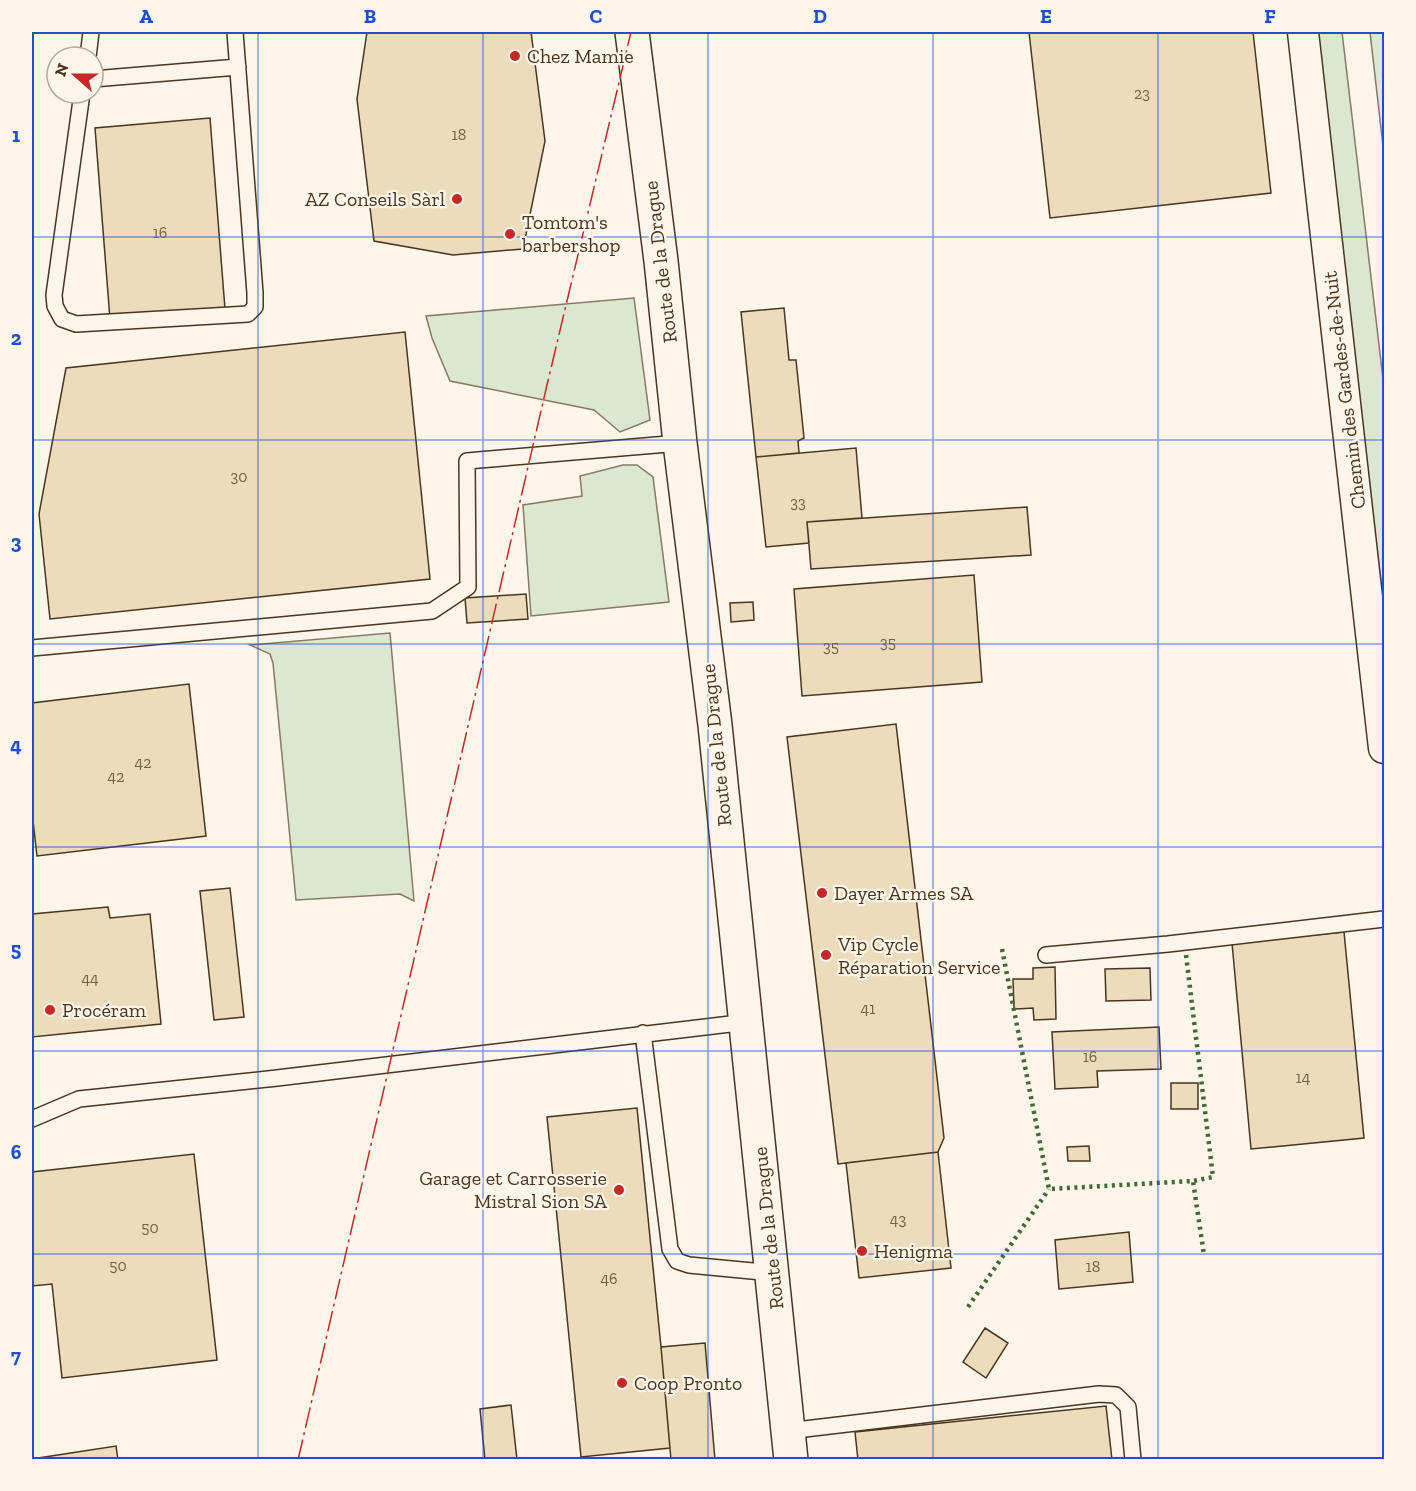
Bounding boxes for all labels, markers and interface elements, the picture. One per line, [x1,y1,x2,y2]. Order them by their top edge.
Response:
text: A [139,4,153,28]
text: B [364,4,376,28]
text: C [590,4,603,28]
text: D [813,4,827,28]
text: E [1040,4,1052,28]
text: F [1264,4,1276,28]
place label: Chez Mamie [527,44,634,68]
north arrow [45,45,105,105]
marker: Chez Mamie [508,49,522,63]
text: N [50,61,73,79]
house number: 23 [1134,84,1150,103]
text: 1 [12,123,20,147]
house number: 18 [452,125,466,144]
street label: Route de la Drague [638,180,682,344]
place label: AZ Conseils Sàrl [305,187,445,211]
marker: AZ Conseils Sàrl [450,192,464,206]
place label: Tomtom's barbershop [521,210,620,257]
house number: 16 [153,223,167,242]
marker: Tomtom's barbershop [503,227,517,241]
street label: Chemin des Gardes-de-Nuit [1317,269,1371,510]
text: 2 [11,326,22,350]
house number: 30 [230,467,248,486]
house number: 33 [790,493,806,512]
text: 3 [11,530,22,554]
house number: 35 [880,633,896,652]
house number: 35 [823,637,839,656]
street label: Route de la Drague [696,663,736,827]
text: 4 [10,733,22,757]
house number: 42 [135,753,151,772]
house number: 42 [108,767,124,786]
place label: Dayer Armes SA [834,881,974,905]
marker: Dayer Armes SA [815,886,829,900]
place label: Vip Cycle Réparation Service [837,932,1000,979]
text: 5 [11,937,21,961]
marker: Vip Cycle Réparation Service [819,948,833,962]
house number: 44 [81,969,99,988]
place label: Procéram [62,998,147,1022]
house number: 41 [861,999,875,1018]
marker: Procéram [43,1003,57,1017]
house number: 16 [1083,1047,1097,1066]
house number: 14 [1296,1068,1311,1087]
text: 6 [11,1140,22,1164]
street label: Route de la Drague [748,1146,788,1310]
place label: Garage et Carrosserie Mistral Sion SA [419,1166,608,1213]
marker: Garage et Carrosserie Mistral Sion SA [612,1183,626,1197]
house number: 43 [890,1210,906,1229]
house number: 50 [141,1218,159,1237]
place label: Henigma [874,1239,953,1263]
marker: Henigma [855,1244,869,1258]
house number: 50 [109,1256,127,1275]
house number: 18 [1086,1257,1100,1276]
house number: 46 [600,1269,618,1288]
text: 7 [11,1344,21,1368]
place label: Coop Pronto [634,1371,742,1395]
marker: Coop Pronto [615,1376,629,1390]

